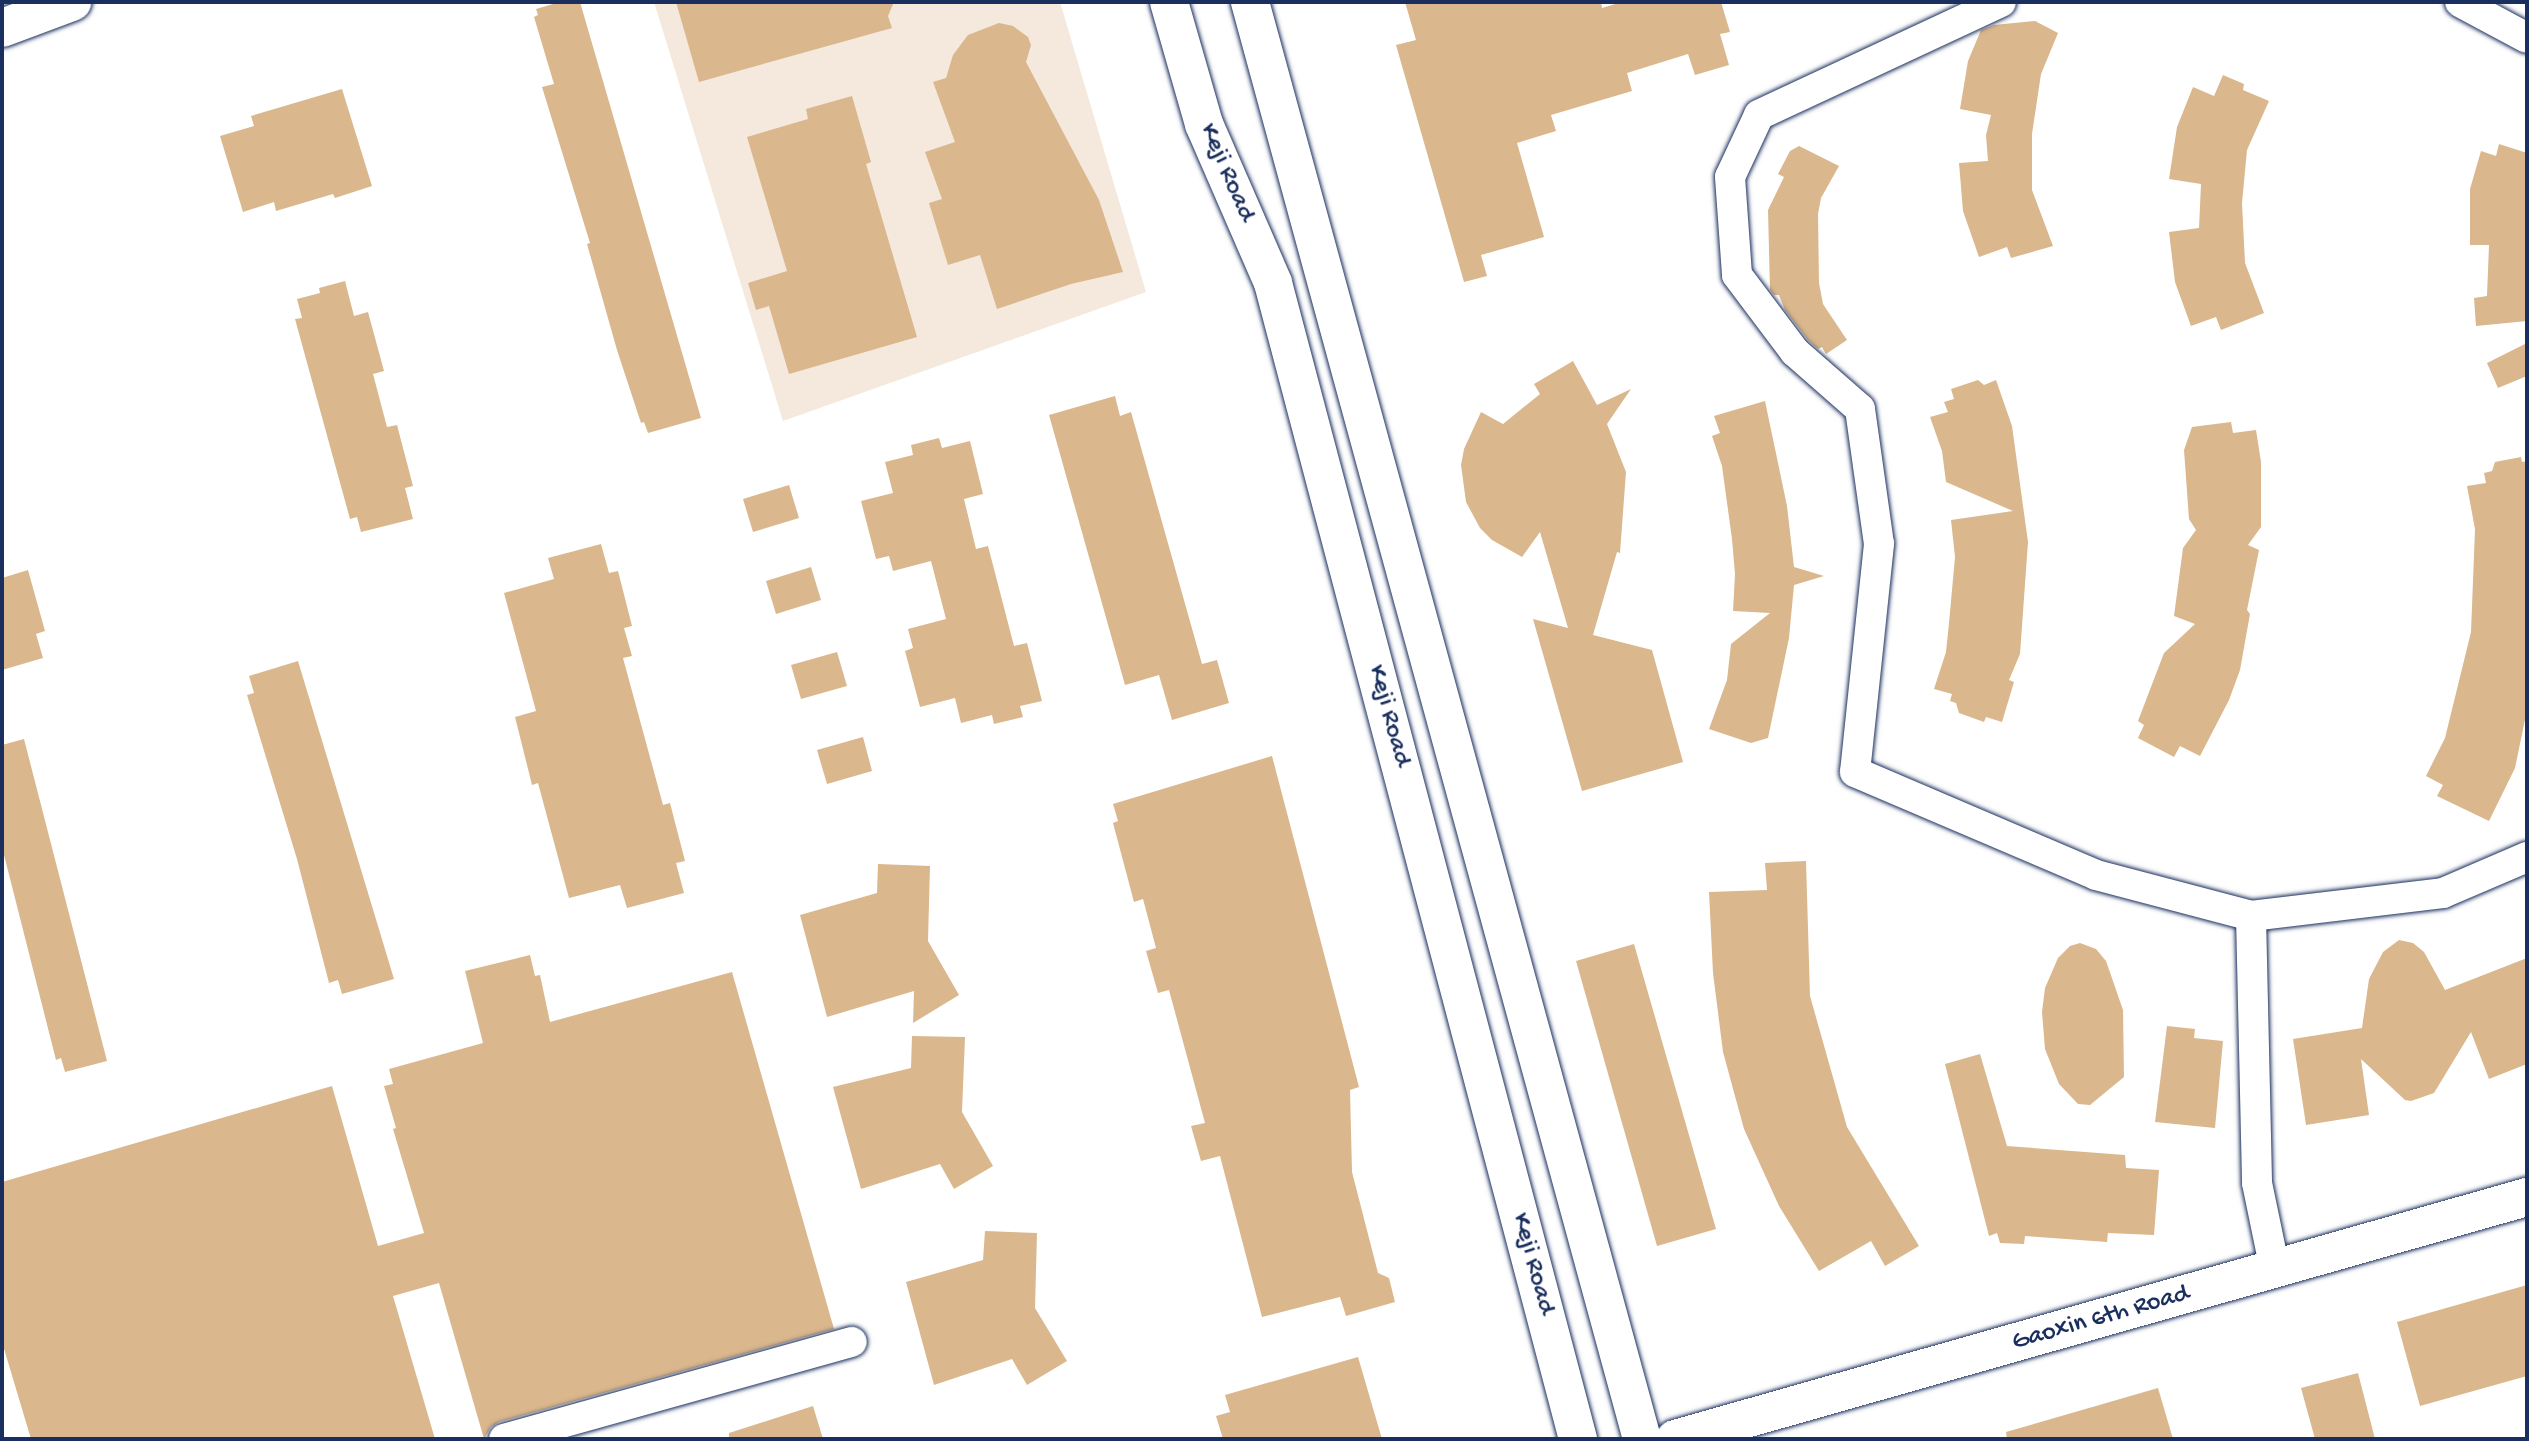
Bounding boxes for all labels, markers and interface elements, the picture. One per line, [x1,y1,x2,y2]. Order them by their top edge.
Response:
street label: Keji Road [1191,119,1261,227]
street label: Keji Road [1359,662,1417,770]
street label: Keji Road [1503,1210,1561,1318]
street label: Gaoxin 6th Road [2009,1279,2193,1359]

